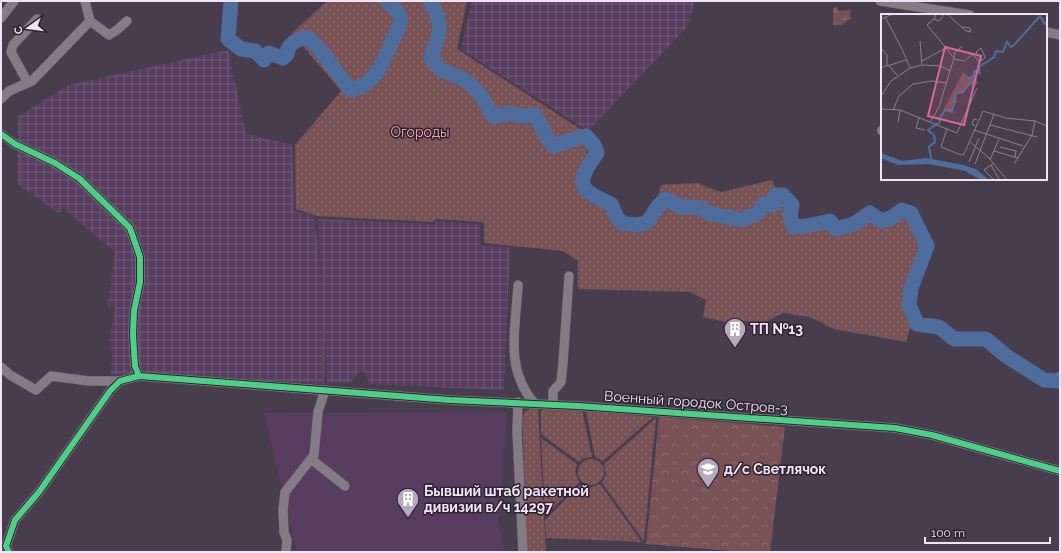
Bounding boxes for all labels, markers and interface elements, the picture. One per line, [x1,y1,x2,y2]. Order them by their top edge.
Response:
north arrow [8,8,48,48]
inset map [881,14,1047,180]
text: С [11,25,26,36]
park label: Огороды [390,124,450,140]
building icon: ТП №13 [722,316,748,349]
place label: ТП №13 [750,321,803,337]
street label: Военный городок Остров-3 [604,388,788,416]
school or university icon: д/с Светлячок [695,456,721,489]
place label: д/с Светлячок [724,461,826,477]
place label: Бывший штаб ракетной дивизии в/ч 14297 [424,483,589,515]
building icon: Бывший штаб ракетной дивизии в/ч 14297 [395,486,421,519]
scale bar [925,519,1050,545]
text: 100 m [931,526,965,540]

